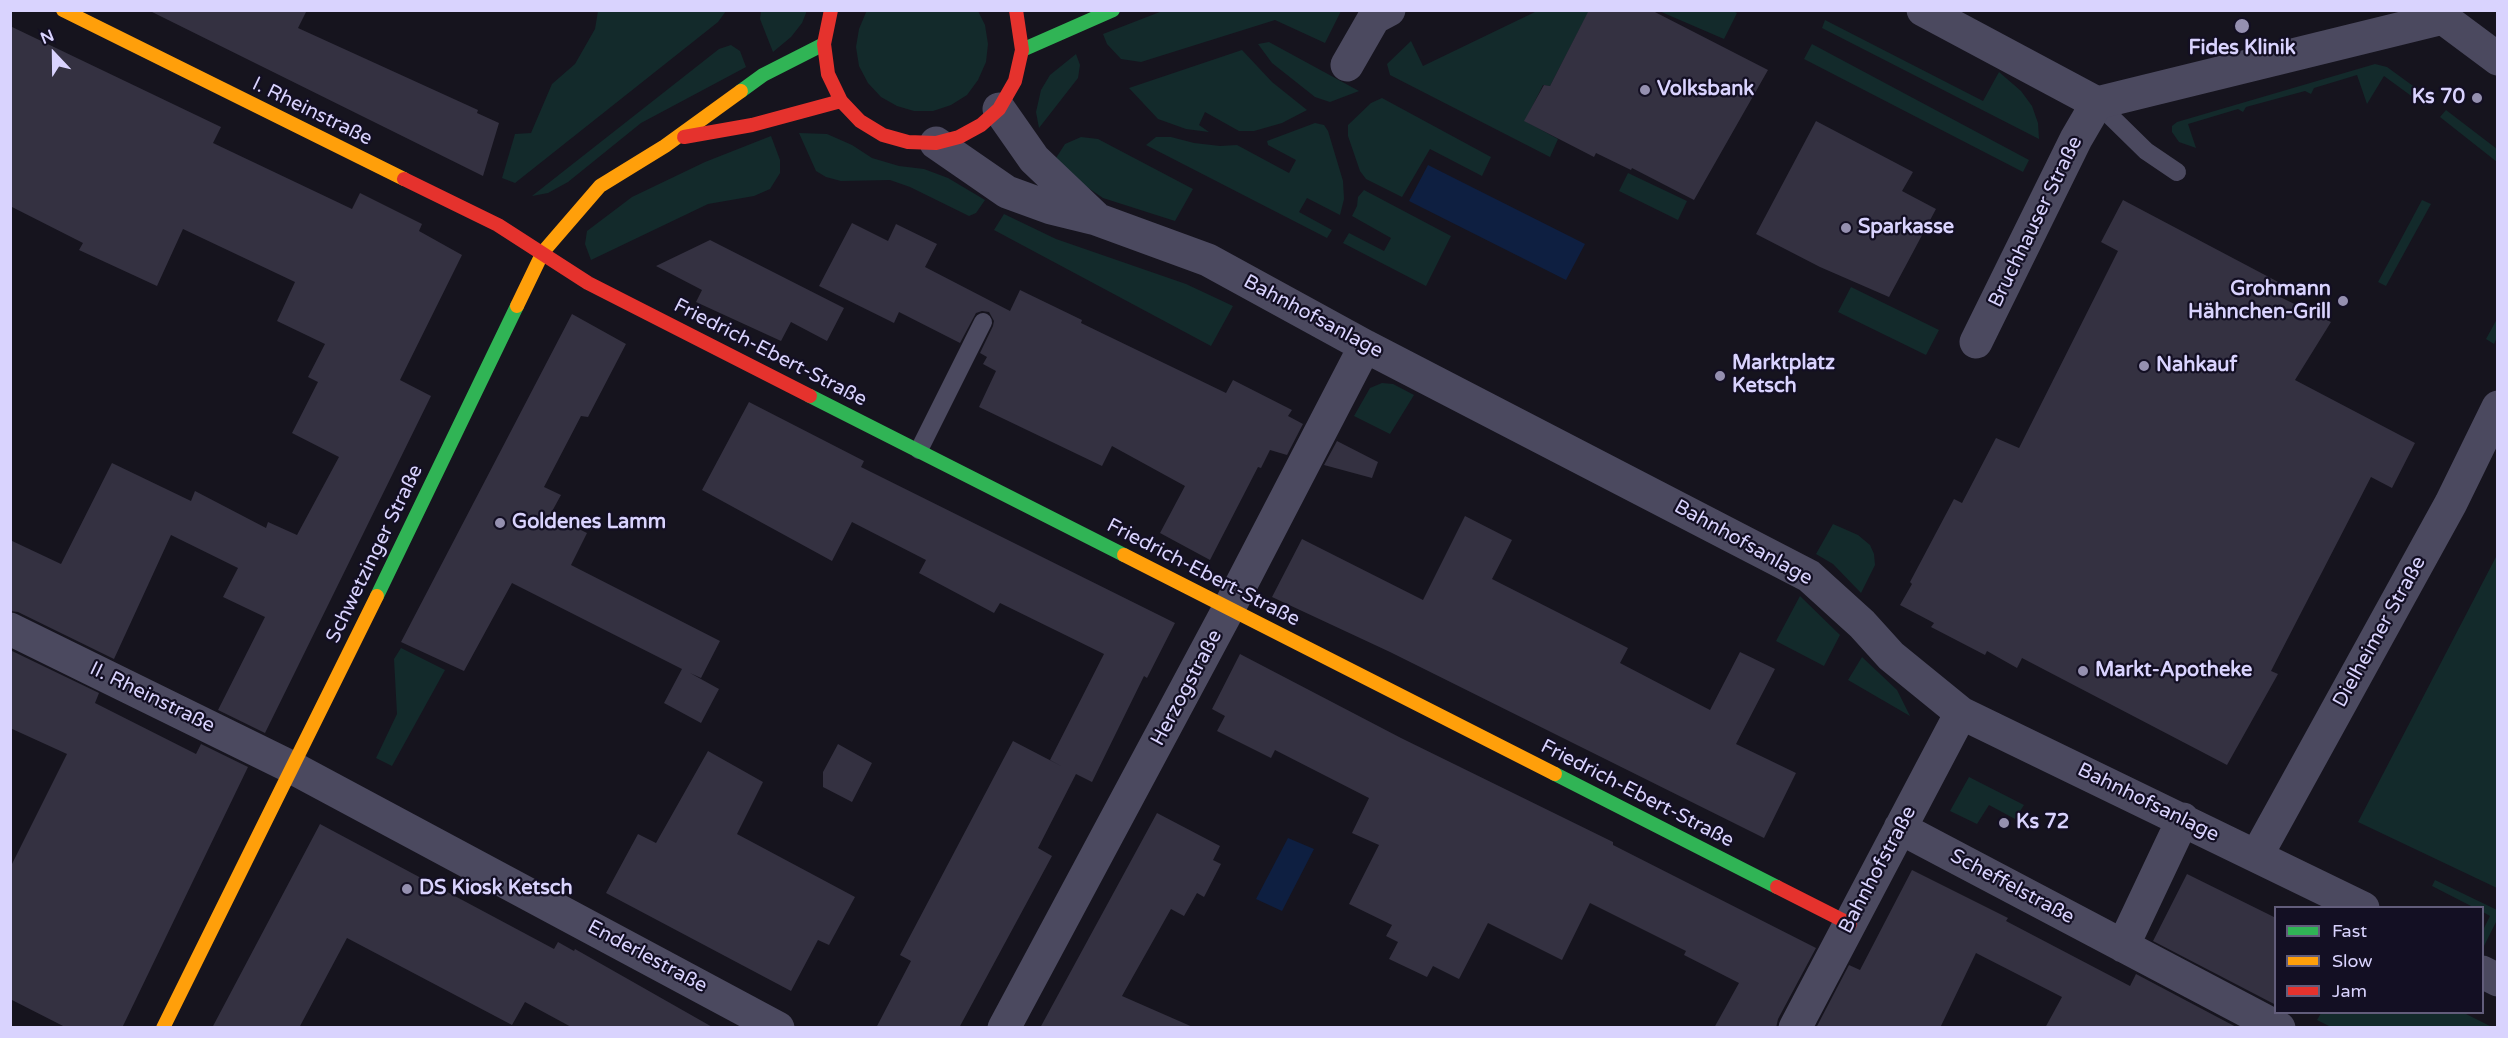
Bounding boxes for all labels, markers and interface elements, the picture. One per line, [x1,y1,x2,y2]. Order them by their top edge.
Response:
marker: Fides Klinik [2233,17,2251,35]
north arrow [24,24,84,84]
text: N [38,26,57,49]
place label: Fides Klinik [2188,37,2296,61]
street label: I. Rheinstraße [248,73,376,151]
place label: Volksbank [1657,78,1754,102]
marker: Volksbank [1638,83,1652,97]
place label: Ks 70 [2412,86,2465,110]
marker: Ks 70 [2470,91,2484,105]
street label: Bruchhauser Straße [1984,132,2088,312]
place label: Sparkasse [1858,216,1954,240]
marker: Sparkasse [1839,221,1853,235]
street label: Bahnhofsanlage [1239,270,1387,364]
place label: Grohmann Hähnchen-Grill [2188,278,2331,325]
street label: Friedrich-Ebert-Straße [669,294,871,412]
marker: Grohmann Hähnchen-Grill [2336,294,2350,308]
place label: Marktplatz Ketsch [1732,352,1835,399]
place label: Nahkauf [2156,354,2237,378]
marker: Nahkauf [2137,359,2151,373]
marker: Marktplatz Ketsch [1713,369,1727,383]
street label: Schwetzinger Straße [321,461,429,647]
street label: Bahnhofsanlage [1670,495,1816,591]
place label: Goldenes Lamm [512,511,666,535]
street label: Friedrich-Ebert-Straße [1102,514,1304,632]
marker: Goldenes Lamm [493,516,507,530]
street label: Dielheimer Straße [2329,552,2431,712]
street label: Herzogstraße [1146,626,1228,750]
street label: II. Rheinstraße [86,657,218,739]
place label: Markt-Apotheke [2095,659,2252,683]
marker: Markt-Apotheke [2076,664,2090,678]
street label: Friedrich-Ebert-Straße [1536,735,1738,853]
street label: Bahnhofsanlage [2073,758,2223,848]
street label: Bahnhofstraße [1834,802,1922,938]
place label: Ks 72 [2016,811,2069,835]
marker: Ks 72 [1997,816,2011,830]
street label: Scheffelstraße [1946,844,2078,930]
place label: DS Kiosk Ketsch [419,877,573,901]
marker: DS Kiosk Ketsch [400,882,414,896]
legend [2274,906,2484,1014]
street label: Enderlestraße [583,915,711,999]
text: Fast [2332,920,2367,942]
text: Slow [2332,950,2373,972]
text: Jam [2332,980,2367,1002]

